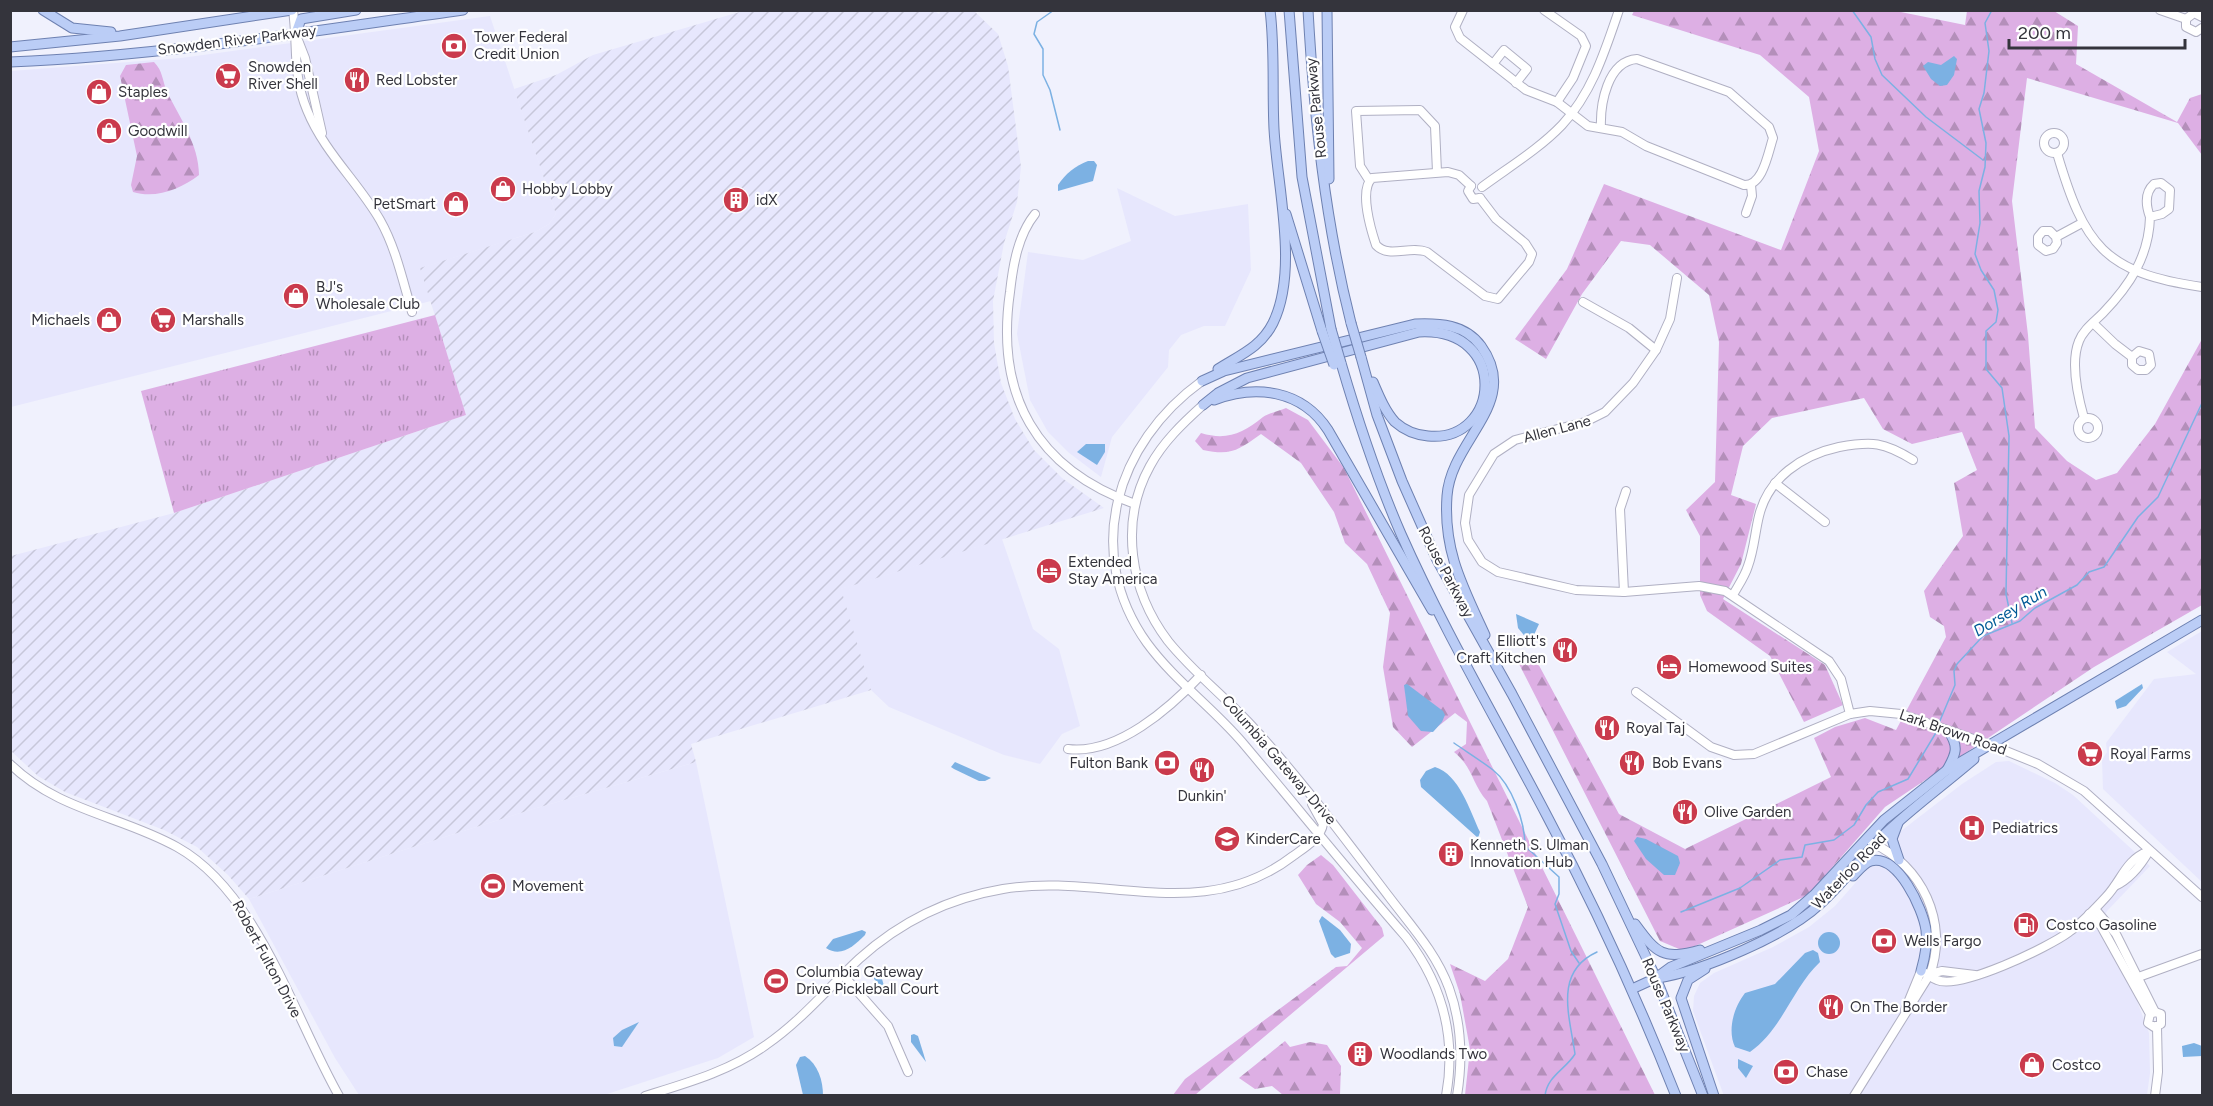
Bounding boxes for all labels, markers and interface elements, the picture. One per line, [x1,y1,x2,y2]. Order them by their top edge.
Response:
scale bar [2009,12,2184,50]
street label: Snowden River Parkway [157,21,317,59]
text: 200 m [2018,22,2071,44]
place label: Tower Federal Credit Union [474,28,568,63]
bank icon: Tower Federal Credit Union [439,31,469,61]
street label: Rouse Parkway [1302,57,1330,159]
place label: Snowden River Shell [248,58,318,93]
supermarket icon: Snowden River Shell [213,61,243,91]
restaurant icon: Red Lobster [342,65,372,95]
place label: Red Lobster [376,71,457,89]
shop icon: Staples [84,77,114,107]
place label: Staples [118,83,168,101]
shop icon: Goodwill [94,116,124,146]
place label: Goodwill [128,122,187,140]
shop icon: Hobby Lobby [488,174,518,204]
place label: Hobby Lobby [522,180,613,198]
building icon: idX [721,185,751,215]
shop icon: PetSmart [441,189,471,219]
place label: idX [756,191,778,209]
place label: PetSmart [373,195,436,213]
place label: BJ's Wholesale Club [316,278,420,313]
shop icon: BJ's Wholesale Club [281,281,311,311]
shop icon: Michaels [94,305,124,335]
supermarket icon: Marshalls [148,305,178,335]
place label: Michaels [31,311,90,329]
place label: Marshalls [182,311,244,329]
street label: Allen Lane [1521,411,1593,447]
street label: Rouse Parkway [1414,523,1478,621]
place label: Extended Stay America [1068,553,1157,588]
hotel icon: Extended Stay America [1034,556,1064,586]
water label: Dorsey Run [1970,582,2050,640]
place label: Elliott's Craft Kitchen [1456,632,1546,667]
restaurant icon: Elliott's Craft Kitchen [1550,635,1580,665]
hotel icon: Homewood Suites [1654,652,1684,682]
place label: Homewood Suites [1688,658,1812,676]
street label: Columbia Gateway Drive [1218,692,1340,828]
street label: Lark Brown Road [1897,705,2009,759]
restaurant icon: Royal Taj [1592,713,1622,743]
place label: Royal Taj [1626,719,1685,737]
supermarket icon: Royal Farms [2075,739,2105,769]
place label: Royal Farms [2110,745,2191,763]
bank icon: Fulton Bank [1152,748,1182,778]
restaurant icon: Bob Evans [1617,748,1647,778]
place label: Fulton Bank [1069,754,1149,772]
place label: Bob Evans [1652,754,1722,772]
restaurant icon: Dunkin' [1187,755,1217,785]
place label: Dunkin' [1177,787,1227,805]
restaurant icon: Olive Garden [1670,797,1700,827]
place label: Olive Garden [1704,803,1791,821]
hospital icon: Pediatrics [1957,813,1987,843]
place label: Pediatrics [1992,819,2058,837]
school or university icon: KinderCare [1212,824,1242,854]
street label: Waterloo Road [1808,829,1890,913]
place label: KinderCare [1246,830,1321,848]
place label: Kenneth S. Ulman Innovation Hub [1470,836,1589,871]
building icon: Kenneth S. Ulman Innovation Hub [1436,839,1466,869]
sports icon: Movement [478,871,508,901]
place label: Movement [512,877,584,895]
street label: Robert Fulton Drive [228,897,306,1021]
fuel station icon: Costco Gasoline [2011,910,2041,940]
place label: Costco Gasoline [2046,916,2157,934]
bank icon: Wells Fargo [1869,926,1899,956]
place label: Wells Fargo [1904,932,1982,950]
street label: Rouse Parkway [1638,955,1694,1055]
place label: Columbia Gateway Drive Pickleball Court [796,963,939,998]
sports icon: Columbia Gateway Drive Pickleball Court [761,966,791,996]
restaurant icon: On The Border [1816,992,1846,1022]
place label: On The Border [1850,998,1947,1016]
building icon: Woodlands Two [1345,1039,1375,1069]
place label: Woodlands Two [1380,1045,1487,1063]
shop icon: Costco [2017,1050,2047,1080]
place label: Costco [2052,1056,2101,1074]
bank icon: Chase [1771,1057,1801,1087]
place label: Chase [1806,1063,1848,1081]

